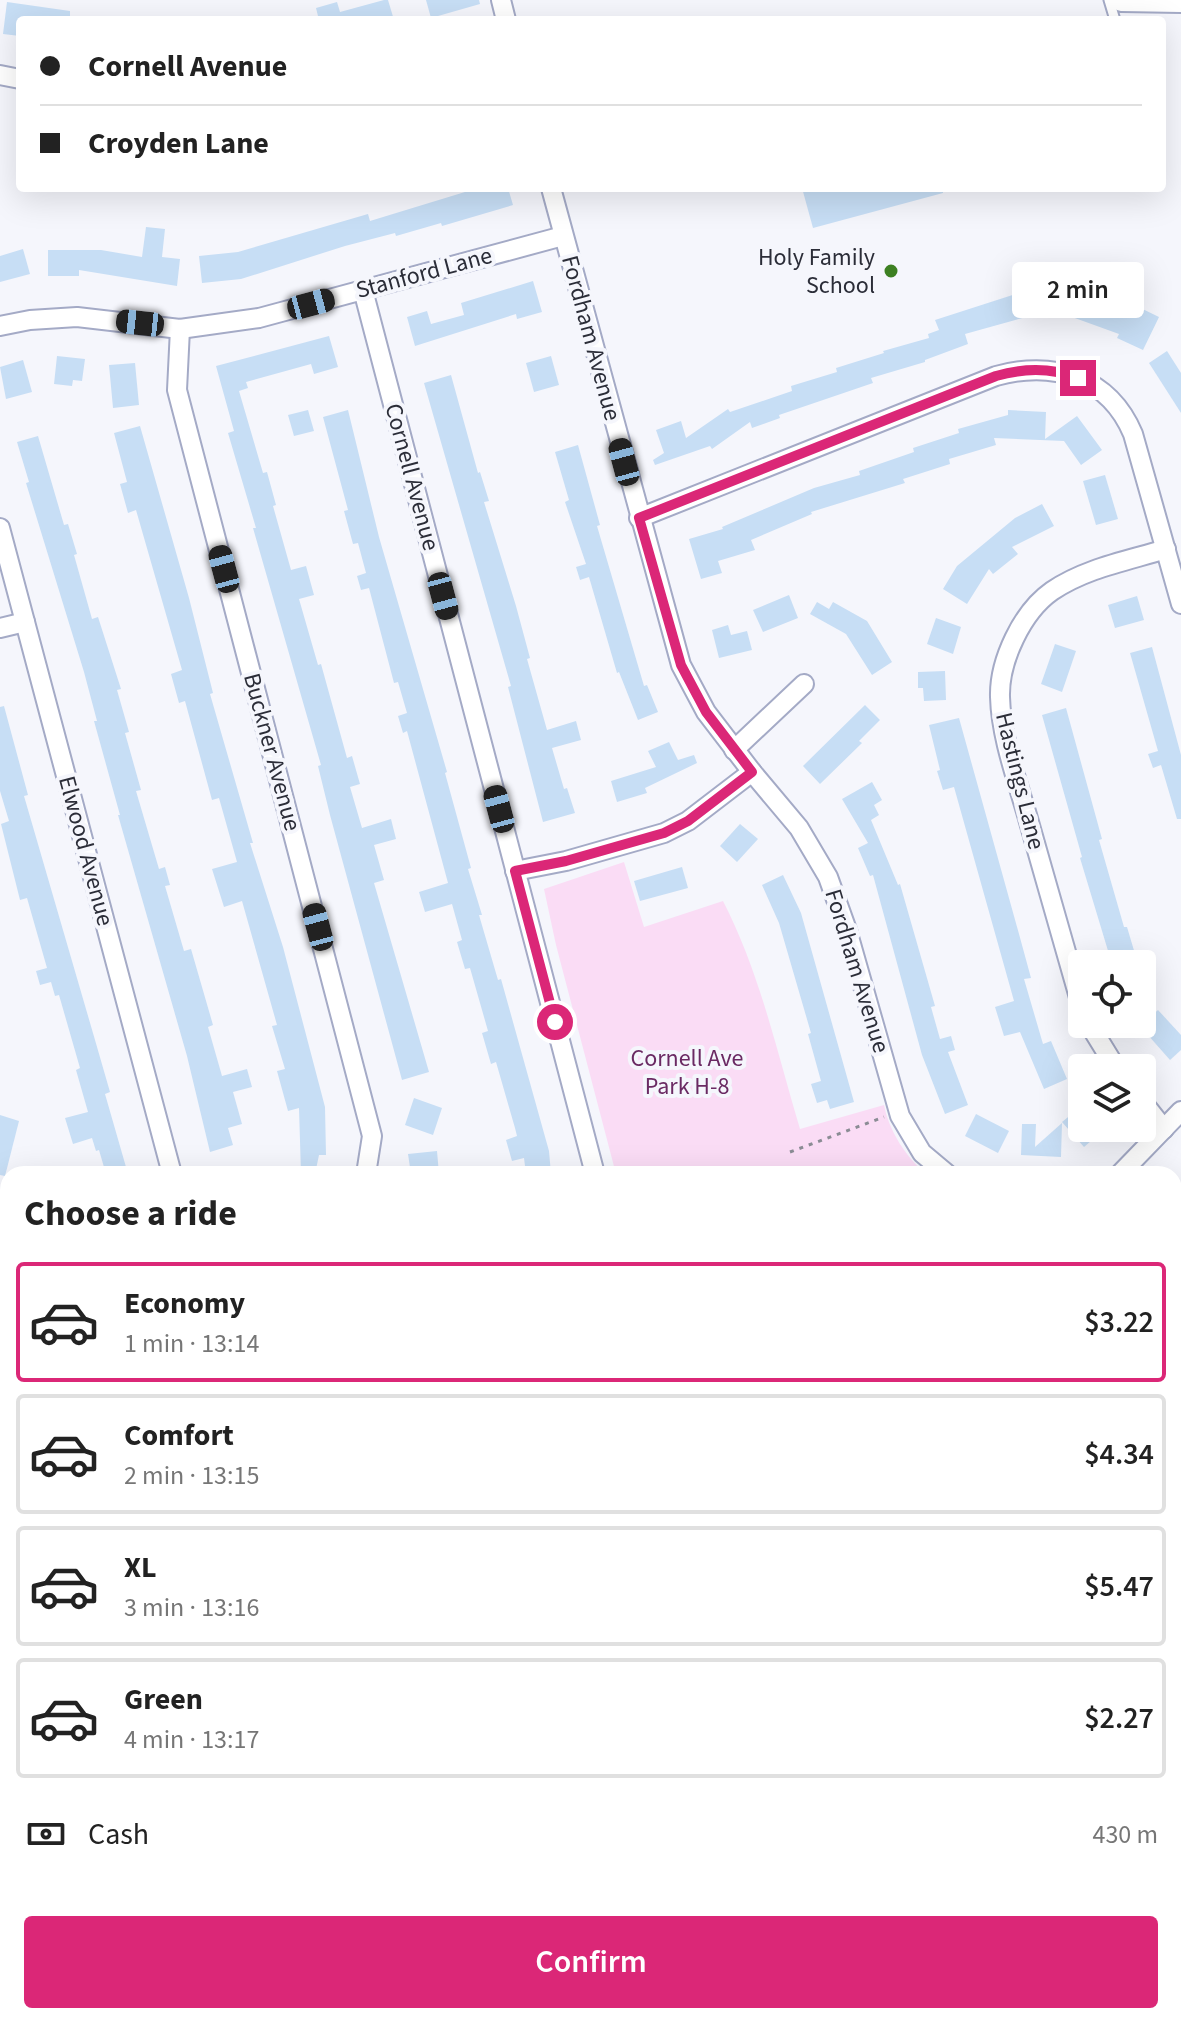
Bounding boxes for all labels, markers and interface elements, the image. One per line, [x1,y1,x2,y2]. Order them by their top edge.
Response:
text: Cornell Avenue [88,45,287,88]
text: Croyden Lane [88,122,269,165]
street label: Stanford Lane [352,238,496,308]
place label: Holy Family School [758,240,875,303]
street label: Fordham Avenue [552,251,630,425]
marker: Holy Family School [882,262,900,280]
callout: 2 min [1012,262,1144,318]
text: 2 min [1047,271,1109,308]
car [285,286,337,322]
car [115,309,165,337]
route end [1060,360,1096,396]
street label: Cornell Avenue [376,399,448,555]
car [606,436,642,488]
car [206,543,242,595]
car [425,570,461,622]
street label: Buckner Avenue [234,669,310,835]
street label: Hastings Lane [986,709,1054,853]
street label: Elwood Avenue [49,772,123,930]
car [481,783,517,835]
street label: Fordham Avenue [815,885,899,1057]
car [300,901,336,953]
map controls [1068,950,1156,1142]
button: locate [1068,950,1156,1038]
route start [537,1004,573,1040]
park label: Cornell Ave Park H-8 [631,1041,744,1104]
button: layers [1068,1054,1156,1142]
text: Choose a ride [24,1188,237,1239]
text: Economy [124,1282,245,1325]
icon: car [28,1286,100,1358]
text: $3.22 [1084,1301,1154,1344]
text: 1 min · 13:14 [124,1325,259,1362]
text: Comfort [124,1414,234,1457]
icon: car [28,1418,100,1490]
text: $4.34 [1084,1433,1154,1476]
text: 2 min · 13:15 [124,1457,259,1494]
text: XL [124,1546,157,1589]
icon: car [28,1550,100,1622]
text: $5.47 [1084,1565,1154,1608]
text: 3 min · 13:16 [124,1589,259,1626]
text: Green [124,1678,203,1721]
icon: car [28,1682,100,1754]
text: $2.27 [1084,1697,1154,1740]
text: 4 min · 13:17 [124,1721,259,1758]
icon: cash [24,1812,68,1856]
text: Cash [88,1813,149,1856]
text: 430 m [1092,1816,1158,1853]
button: Confirm [24,1916,1158,2008]

